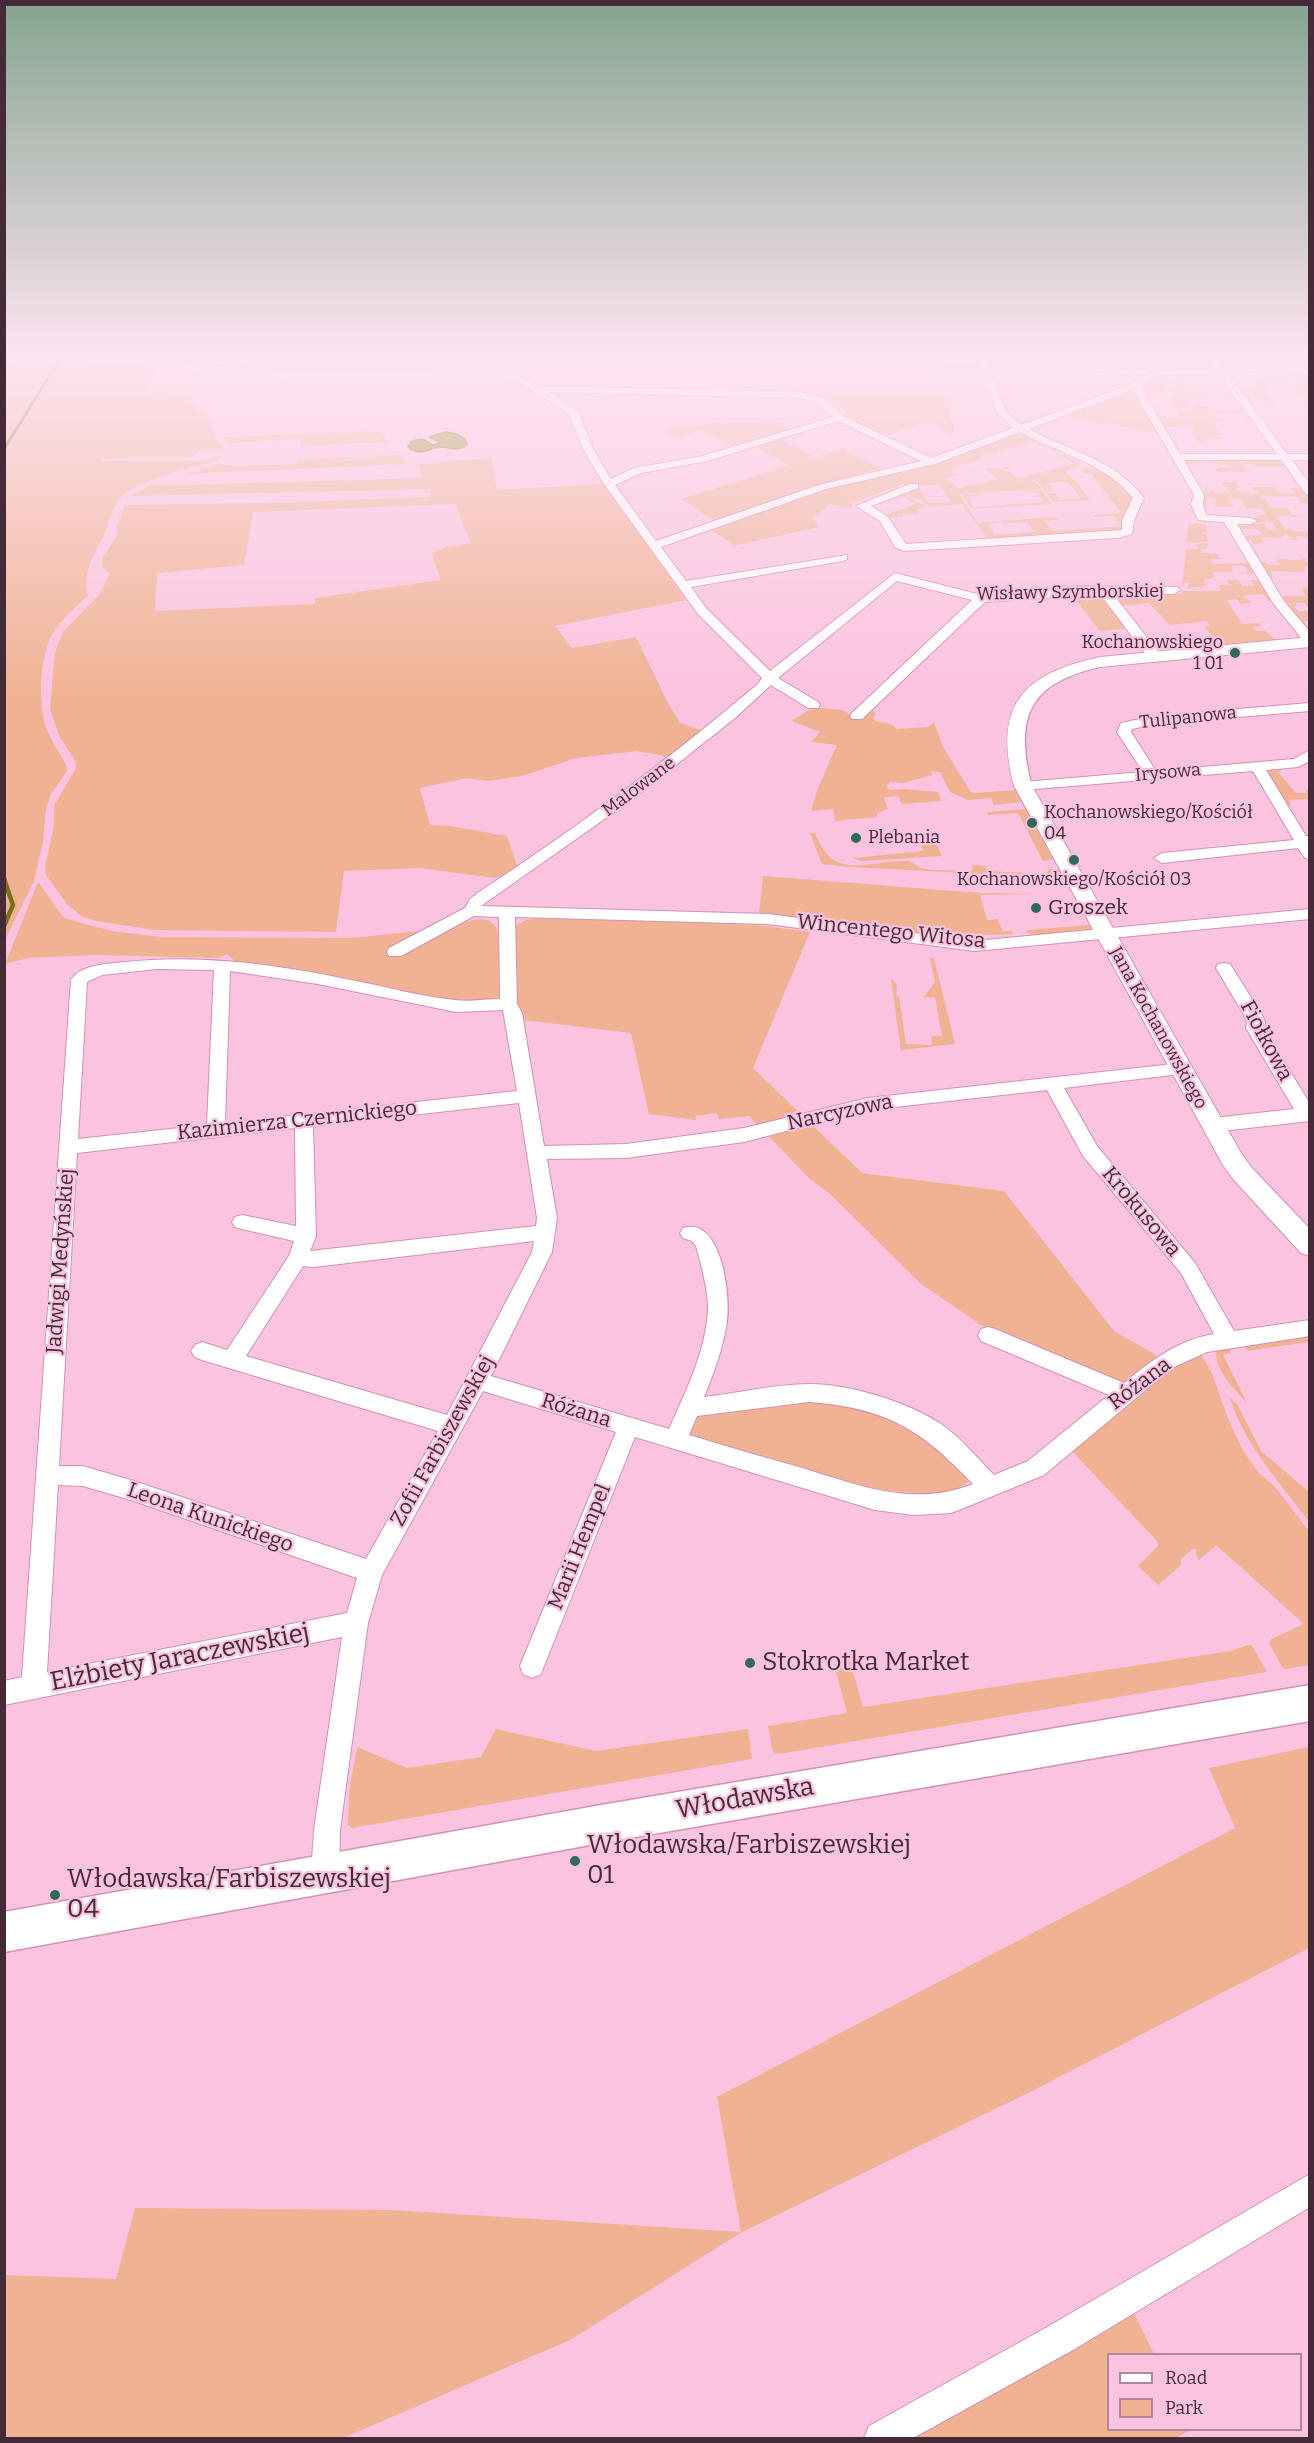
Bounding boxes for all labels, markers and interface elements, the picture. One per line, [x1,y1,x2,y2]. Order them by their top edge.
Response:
street label: Wisławy Szymborskiej [976,581,1164,605]
place label: Kochanowskiego 1 01 [1081,632,1223,674]
marker: Kochanowskiego 1 01 [1228,646,1242,660]
street label: Tulipanowa [1138,702,1238,734]
street label: Malowane [598,753,680,821]
street label: Irysowa [1134,759,1202,787]
place label: Kochanowskiego/Kościół 04 [1044,802,1253,844]
marker: Kochanowskiego/Kościół 04 [1025,816,1039,830]
place label: Plebania [868,827,940,849]
marker: Plebania [849,831,863,845]
marker: Kochanowskiego/Kościół 03 [1067,853,1081,867]
place label: Kochanowskiego/Kościół 03 [957,869,1191,891]
place label: Groszek [1048,895,1128,921]
marker: Groszek [1029,901,1043,915]
street label: Wincentego Witosa [795,910,987,954]
street label: Jana Kochanowskiego [1104,943,1212,1113]
street label: Fiołkowa [1234,996,1298,1086]
street label: Narcyzowa [785,1090,895,1136]
street label: Kazimierza Czernickiego [176,1096,418,1146]
street label: Krokusowa [1096,1162,1186,1262]
street label: Jadwigi Medyńskiej [42,1167,80,1355]
street label: Zofii Farbiszewskiej [386,1351,500,1531]
street label: Różana [1104,1352,1176,1416]
street label: Różana [538,1388,614,1434]
street label: Leona Kunickiego [124,1478,296,1558]
street label: Marii Hempel [543,1480,617,1614]
street label: Elżbiety Jaraczewskiej [48,1618,312,1698]
place label: Stokrotka Market [762,1647,969,1679]
marker: Stokrotka Market [743,1656,757,1670]
street label: Włodawska [673,1772,817,1826]
place label: Włodawska/Farbiszewskiej 01 [587,1830,911,1892]
marker: Włodawska/Farbiszewskiej 01 [568,1854,582,1868]
place label: Włodawska/Farbiszewskiej 04 [67,1864,391,1925]
marker: Włodawska/Farbiszewskiej 04 [48,1888,62,1902]
legend [1107,2353,1302,2431]
text: Road [1165,2367,1207,2389]
text: Park [1165,2397,1203,2419]

